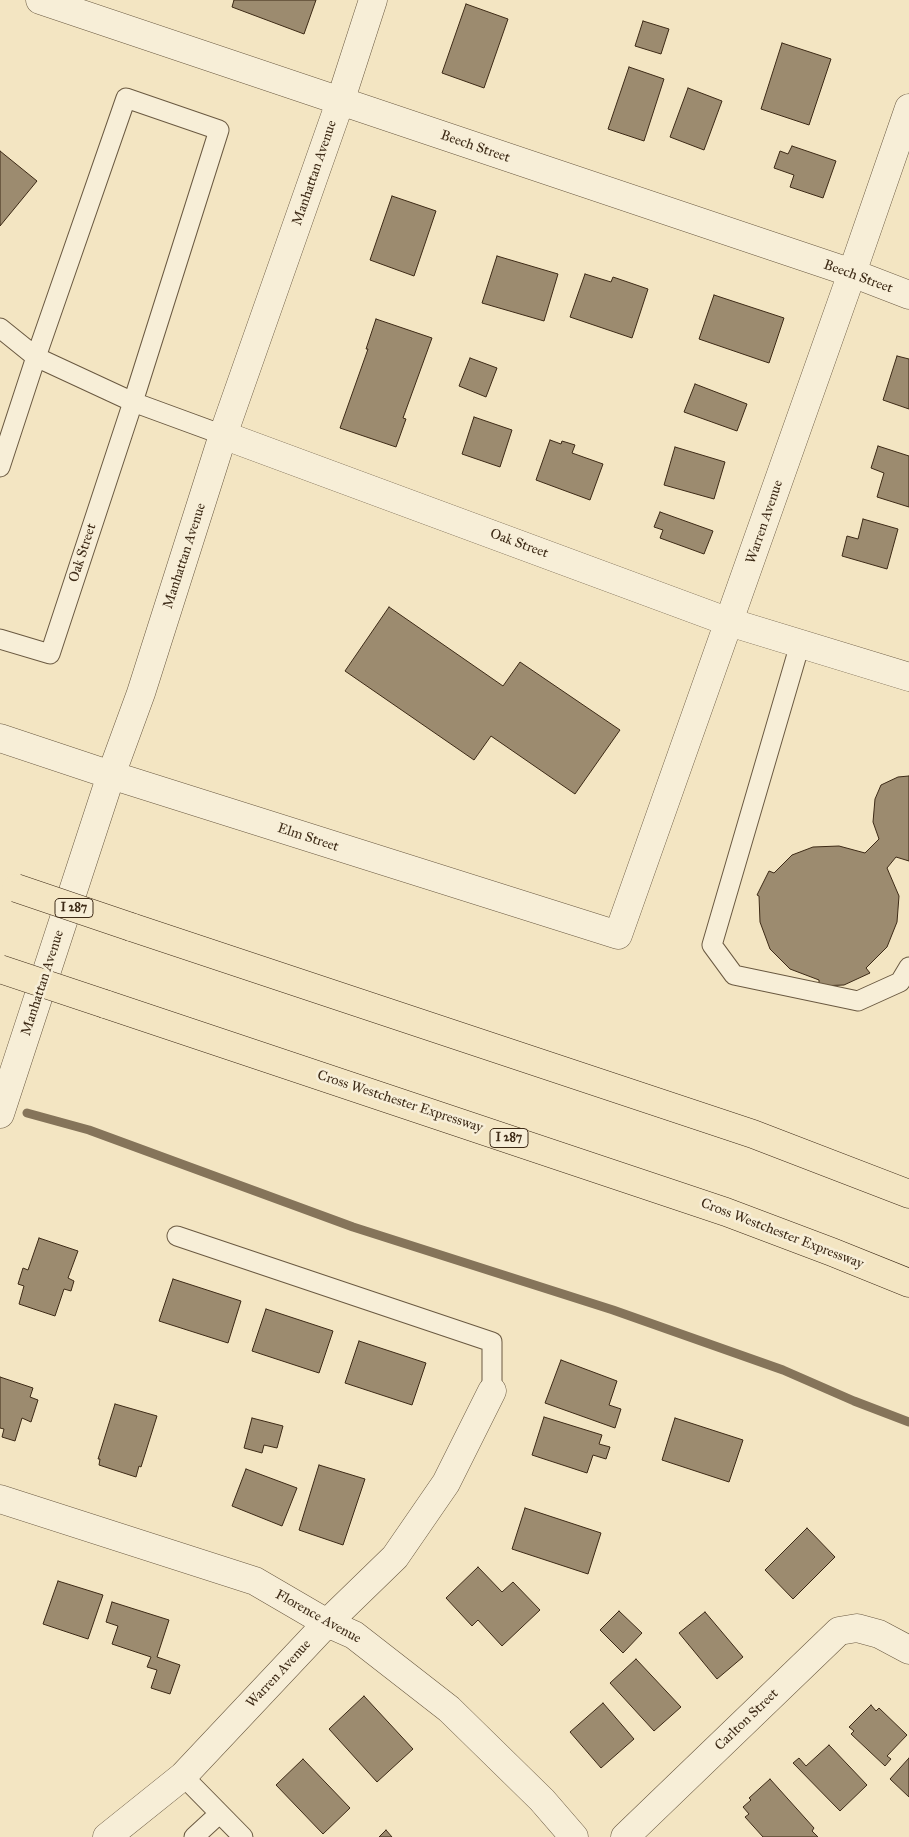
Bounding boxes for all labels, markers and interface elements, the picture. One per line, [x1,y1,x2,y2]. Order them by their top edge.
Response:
street label: Manhattan Avenue [289,118,341,228]
street label: Beech Street [438,127,512,167]
street label: Beech Street [821,257,895,297]
street label: Warren Avenue [743,478,787,566]
street label: Manhattan Avenue [160,501,210,611]
street label: Oak Street [66,521,100,585]
street label: Oak Street [488,526,550,562]
street label: Elm Street [275,820,341,856]
road number: I 287 [55,898,93,918]
street label: Manhattan Avenue [18,928,68,1038]
street label: Cross Westchester Expressway [315,1067,485,1137]
road number: I 287 [490,1128,528,1148]
street label: Cross Westchester Expressway [698,1195,866,1273]
street label: Florence Avenue [272,1587,364,1647]
street label: Warren Avenue [243,1636,315,1712]
street label: Carlton Street [712,1686,782,1754]

